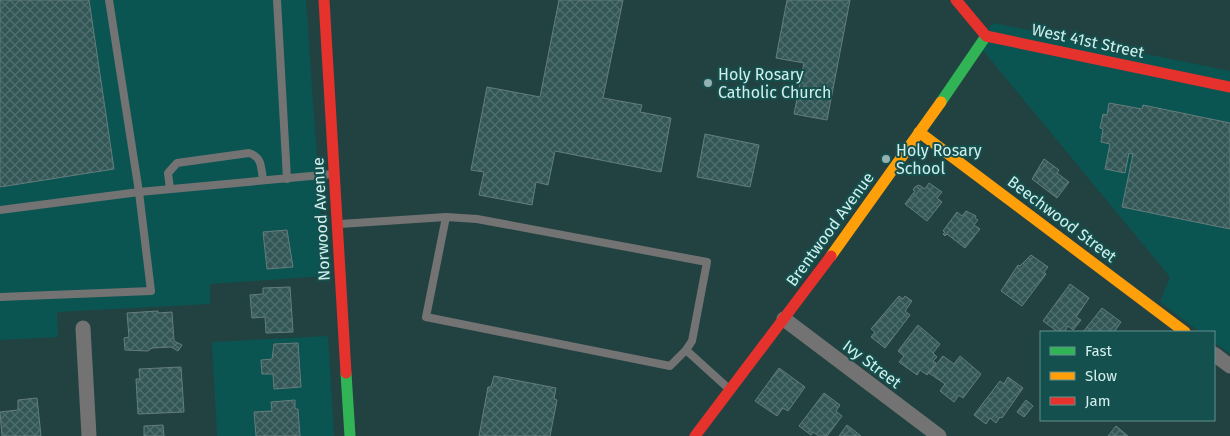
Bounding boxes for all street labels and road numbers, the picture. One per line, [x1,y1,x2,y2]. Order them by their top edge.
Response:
street label: West 41st Street [1030,20,1146,62]
street label: Norwood Avenue [308,157,334,281]
street label: Brentwood Avenue [782,168,878,290]
street label: Beechwood Street [1004,172,1120,266]
street label: Ivy Street [839,336,905,392]

